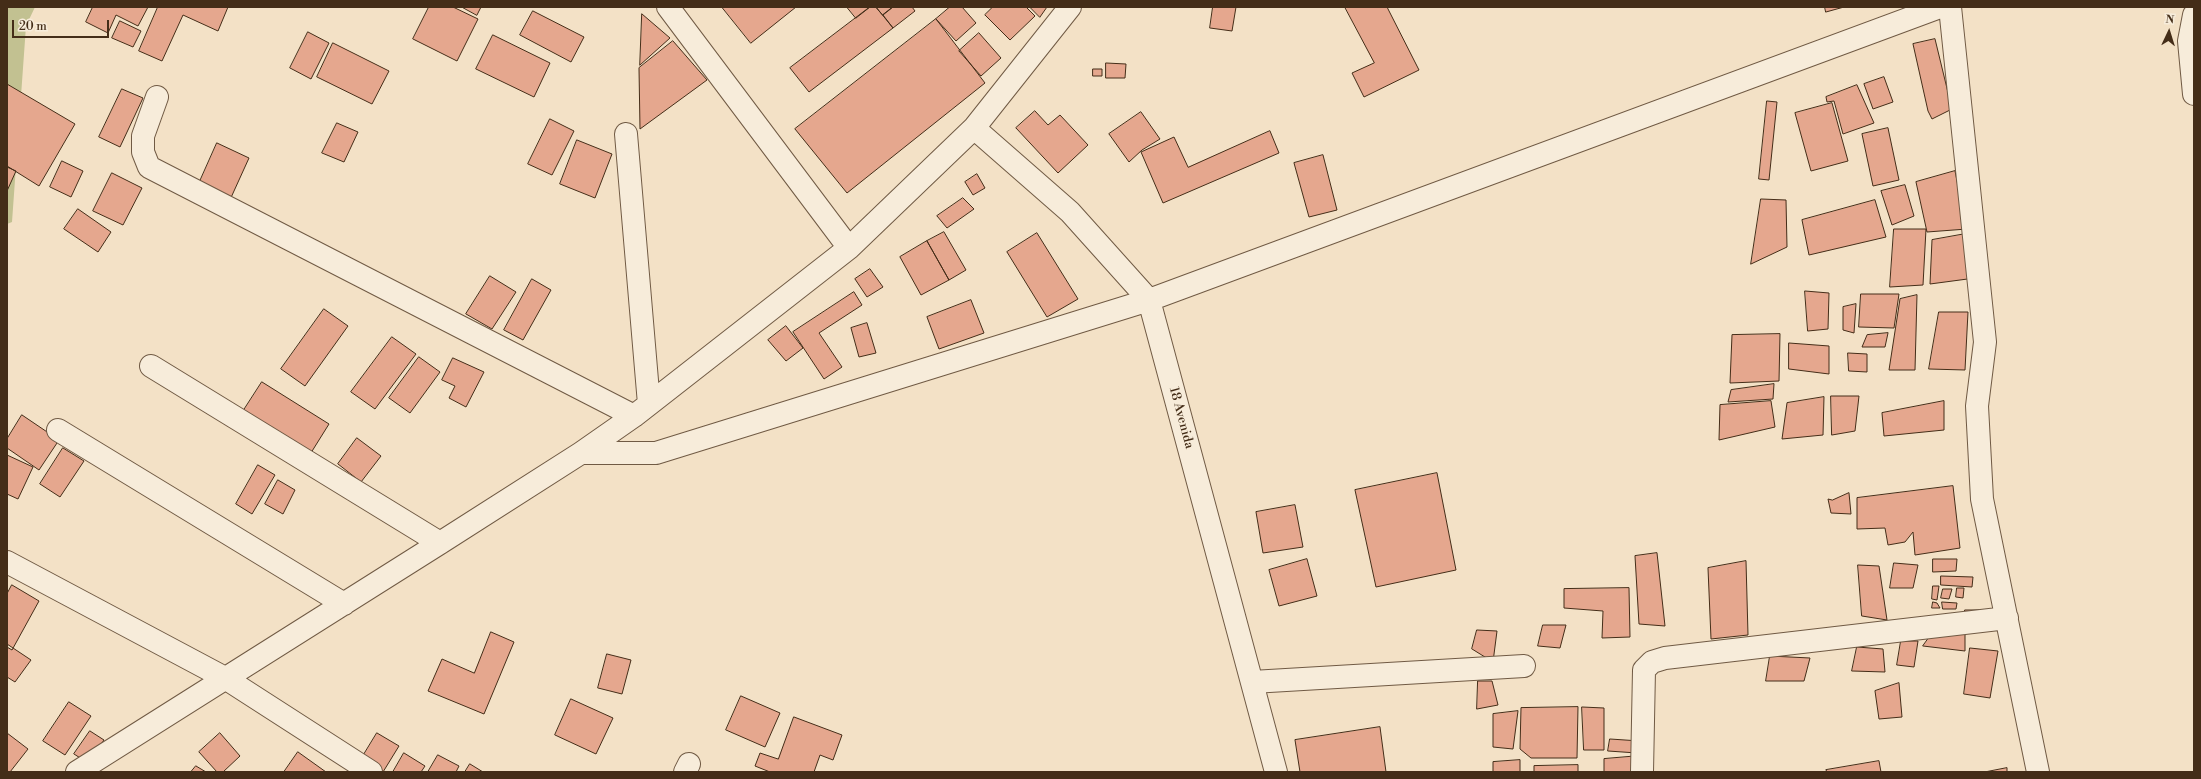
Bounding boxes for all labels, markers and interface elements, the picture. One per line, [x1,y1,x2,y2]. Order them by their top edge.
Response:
scale bar [14,12,111,38]
north arrow [2149,12,2189,52]
text: N [2165,13,2175,27]
text: 20 m [19,19,47,34]
street label: 18 Avenida [1165,385,1197,451]

